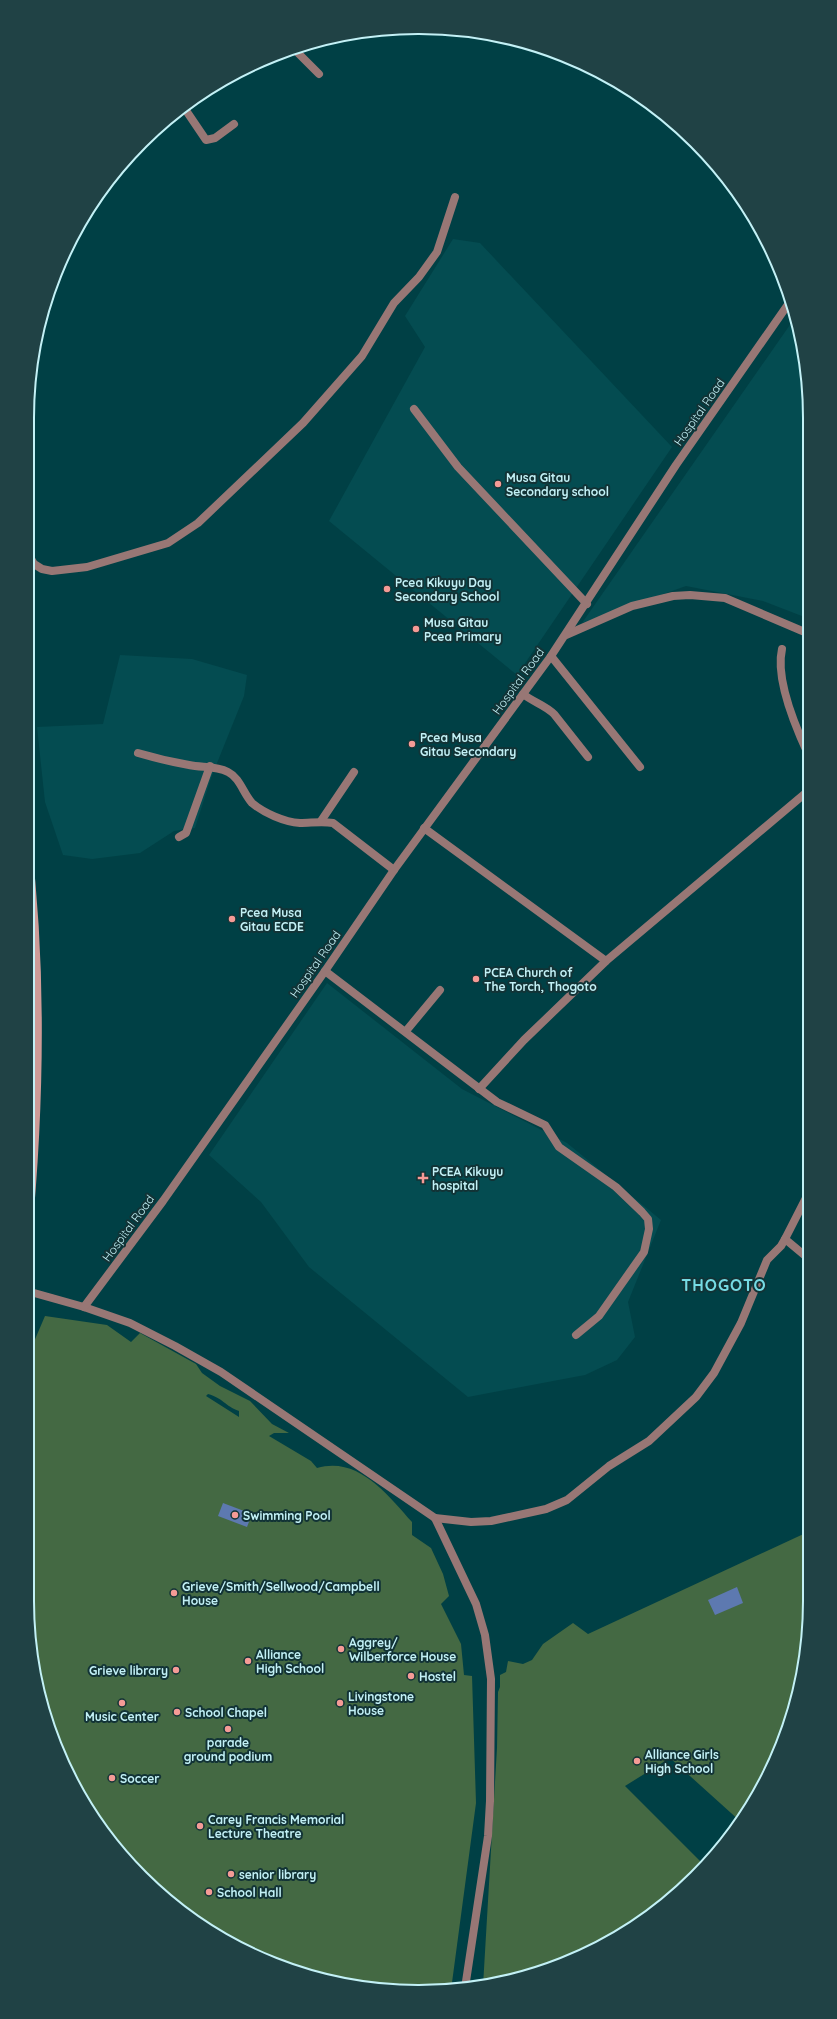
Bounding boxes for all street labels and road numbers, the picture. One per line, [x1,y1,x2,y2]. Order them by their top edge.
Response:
street label: Hospital Road [670,376,728,448]
street label: Hospital Road [489,645,547,717]
street label: Hospital Road [286,928,344,1000]
street label: Hospital Road [99,1192,157,1264]

